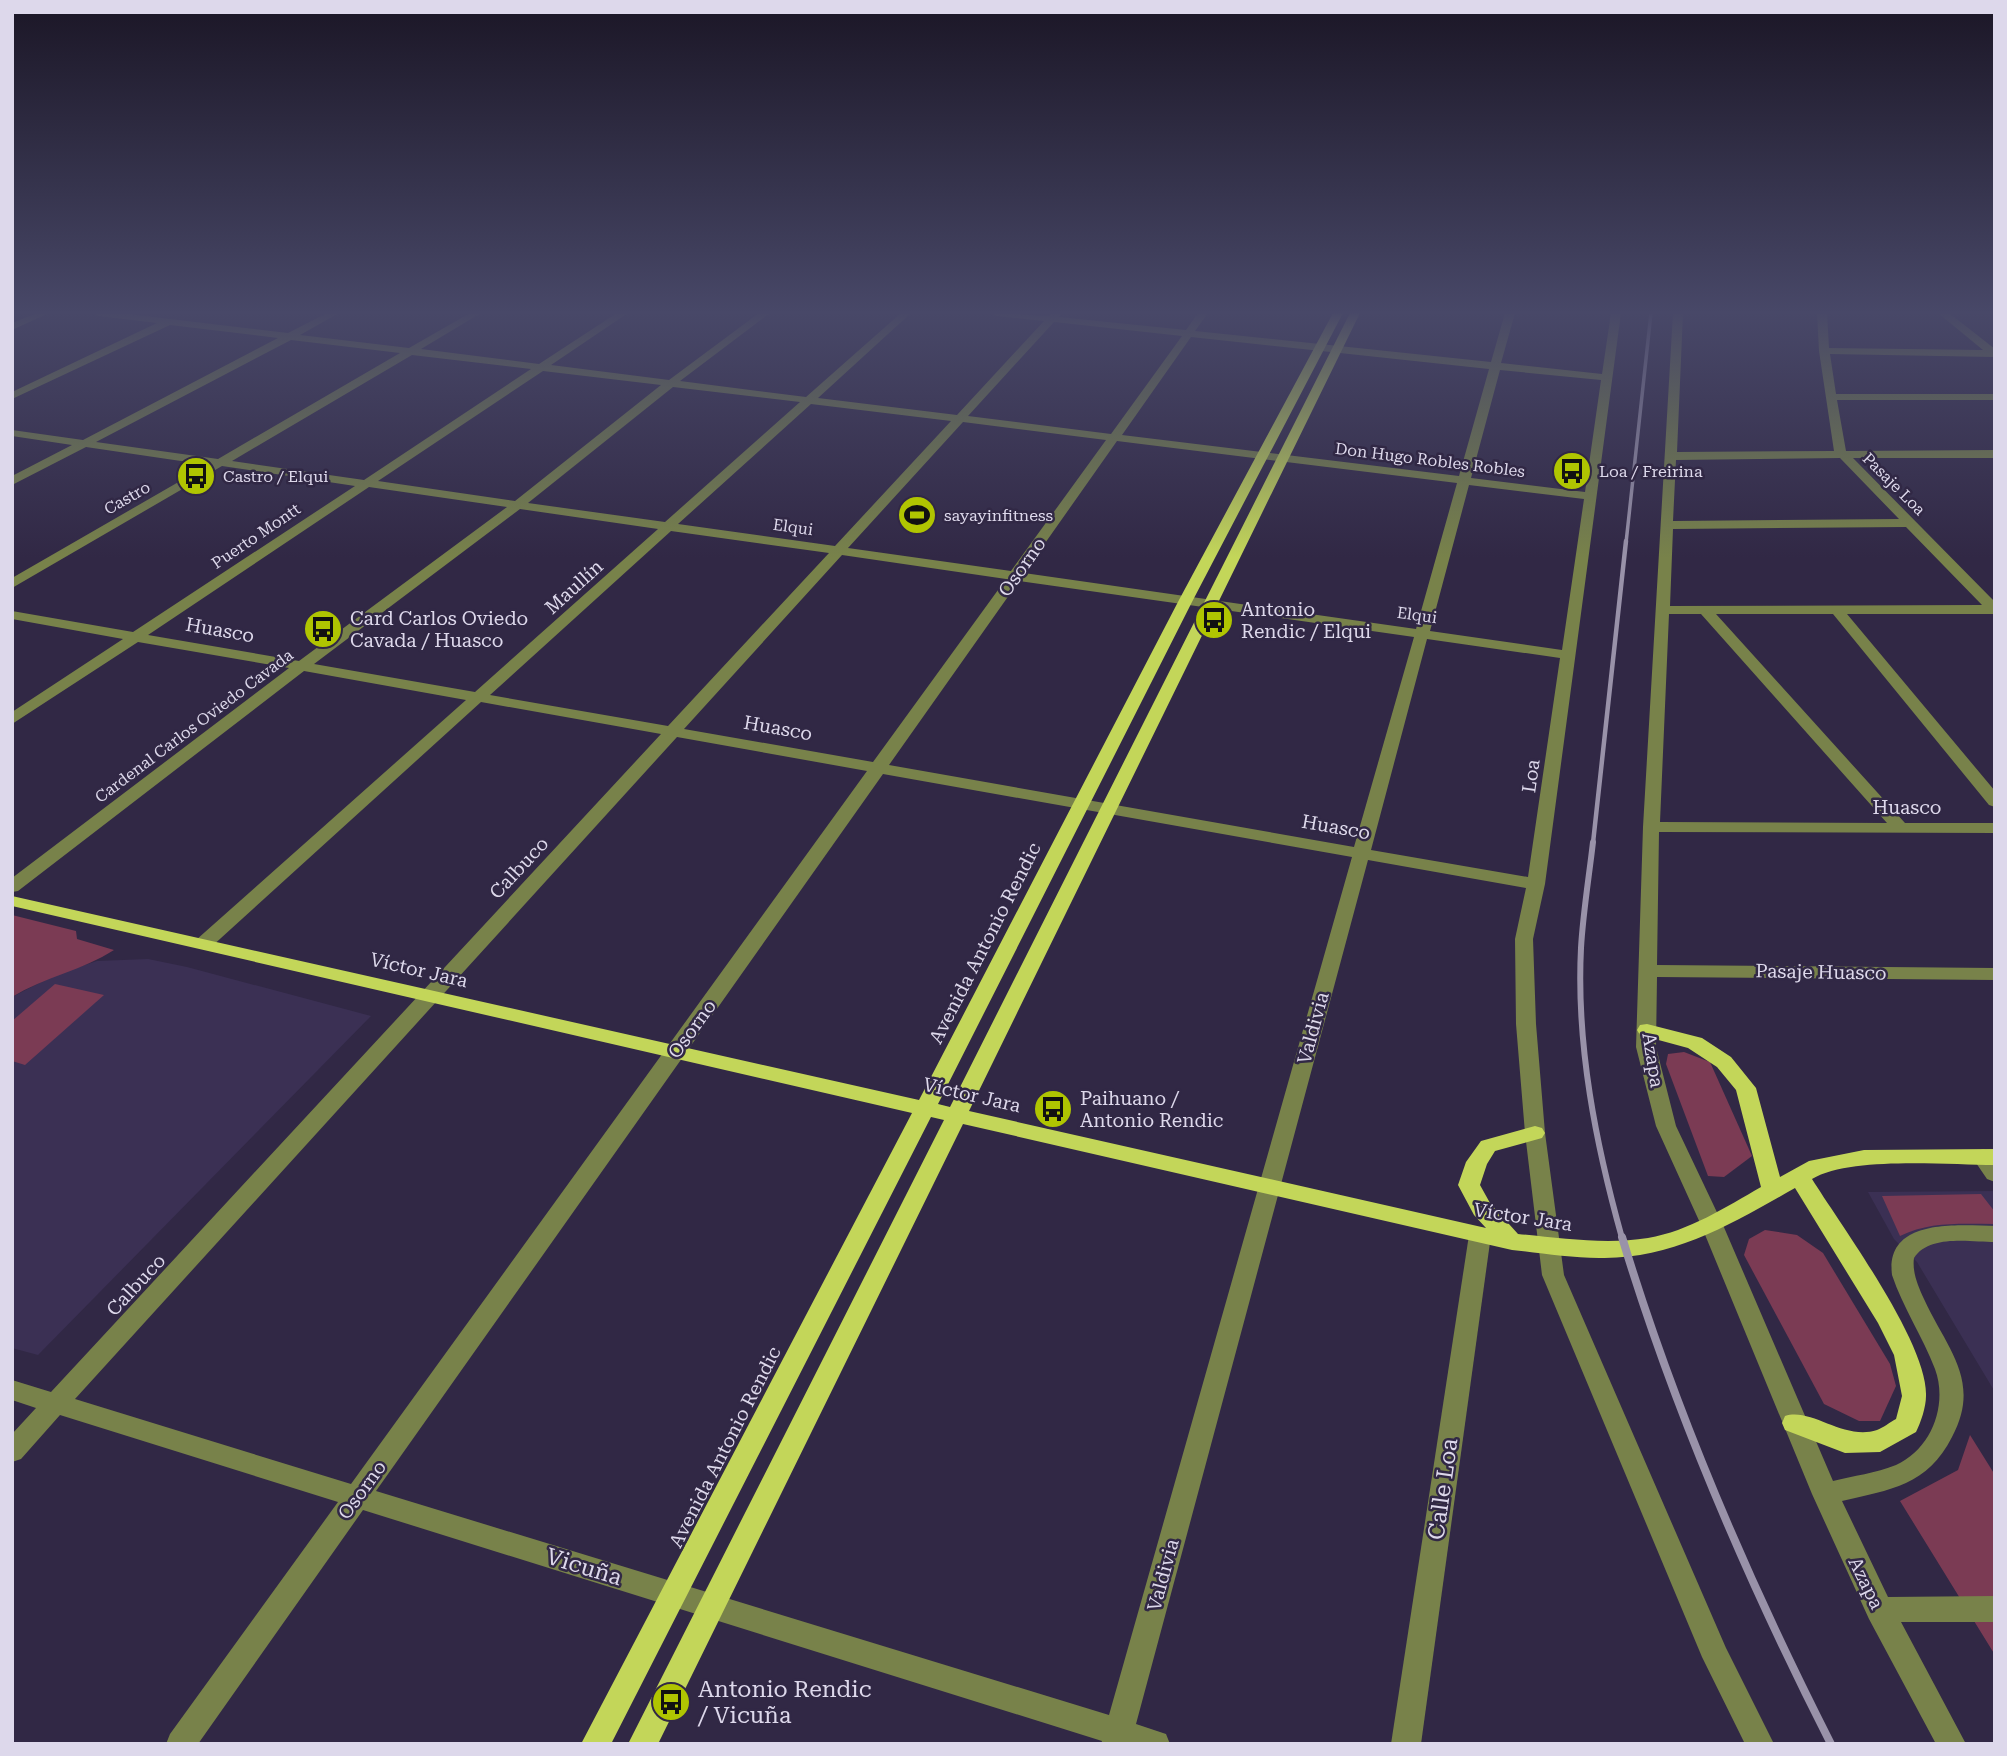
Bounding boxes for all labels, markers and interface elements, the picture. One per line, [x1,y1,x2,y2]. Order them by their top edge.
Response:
street label: Don Hugo Robles Robles [1334,439,1526,481]
street label: Pasaje Loa [1859,449,1929,519]
bus stop icon: Loa / Freirina [1551,450,1593,492]
bus stop icon: Castro / Elqui [175,455,217,497]
place label: Loa / Freirina [1599,462,1703,481]
place label: Castro / Elqui [223,467,328,486]
street label: Castro [101,477,154,519]
sports icon: sayayinfitness [896,494,938,536]
street label: Puerto Montt [208,499,304,573]
place label: sayayinfitness [944,506,1053,525]
street label: Elqui [772,515,814,539]
street label: Osorno [993,533,1051,601]
street label: Maullín [540,555,608,619]
place label: Antonio Rendic / Elqui [1241,598,1371,643]
bus stop icon: Antonio Rendic / Elqui [1193,599,1235,641]
street label: Elqui [1396,603,1438,627]
place label: Card Carlos Oviedo Cavada / Huasco [350,607,528,652]
bus stop icon: Card Carlos Oviedo Cavada / Huasco [302,608,344,650]
street label: Huasco [184,613,256,647]
street label: Cardenal Carlos Oviedo Cavada [91,645,297,807]
street label: Huasco [742,711,814,745]
street label: Loa [1517,757,1545,794]
street label: Huasco [1872,796,1942,819]
street label: Huasco [1300,810,1372,844]
street label: Calbuco [485,832,553,904]
street label: Avenida Antonio Rendic [924,839,1046,1047]
street label: Víctor Jara [368,948,471,993]
street label: Pasaje Huasco [1755,959,1887,985]
street label: Valdivia [1292,989,1334,1067]
street label: Osorno [663,995,721,1063]
street label: Azapa [1637,1031,1669,1090]
street label: Víctor Jara [921,1073,1024,1118]
place label: Paihuano / Antonio Rendic [1080,1087,1223,1132]
bus stop icon: Paihuano / Antonio Rendic [1032,1088,1074,1130]
street label: Víctor Jara [1472,1198,1575,1236]
street label: Calbuco [102,1249,170,1321]
street label: Avenida Antonio Rendic [664,1343,786,1551]
street label: Calle Loa [1423,1436,1464,1542]
street label: Osorno [333,1456,391,1524]
street label: Valdivia [1142,1536,1184,1614]
street label: Vicuña [543,1543,626,1591]
street label: Azapa [1844,1553,1889,1613]
place label: Antonio Rendic / Vicuña [697,1676,872,1729]
bus stop icon: Antonio Rendic / Vicuña [650,1681,692,1723]

